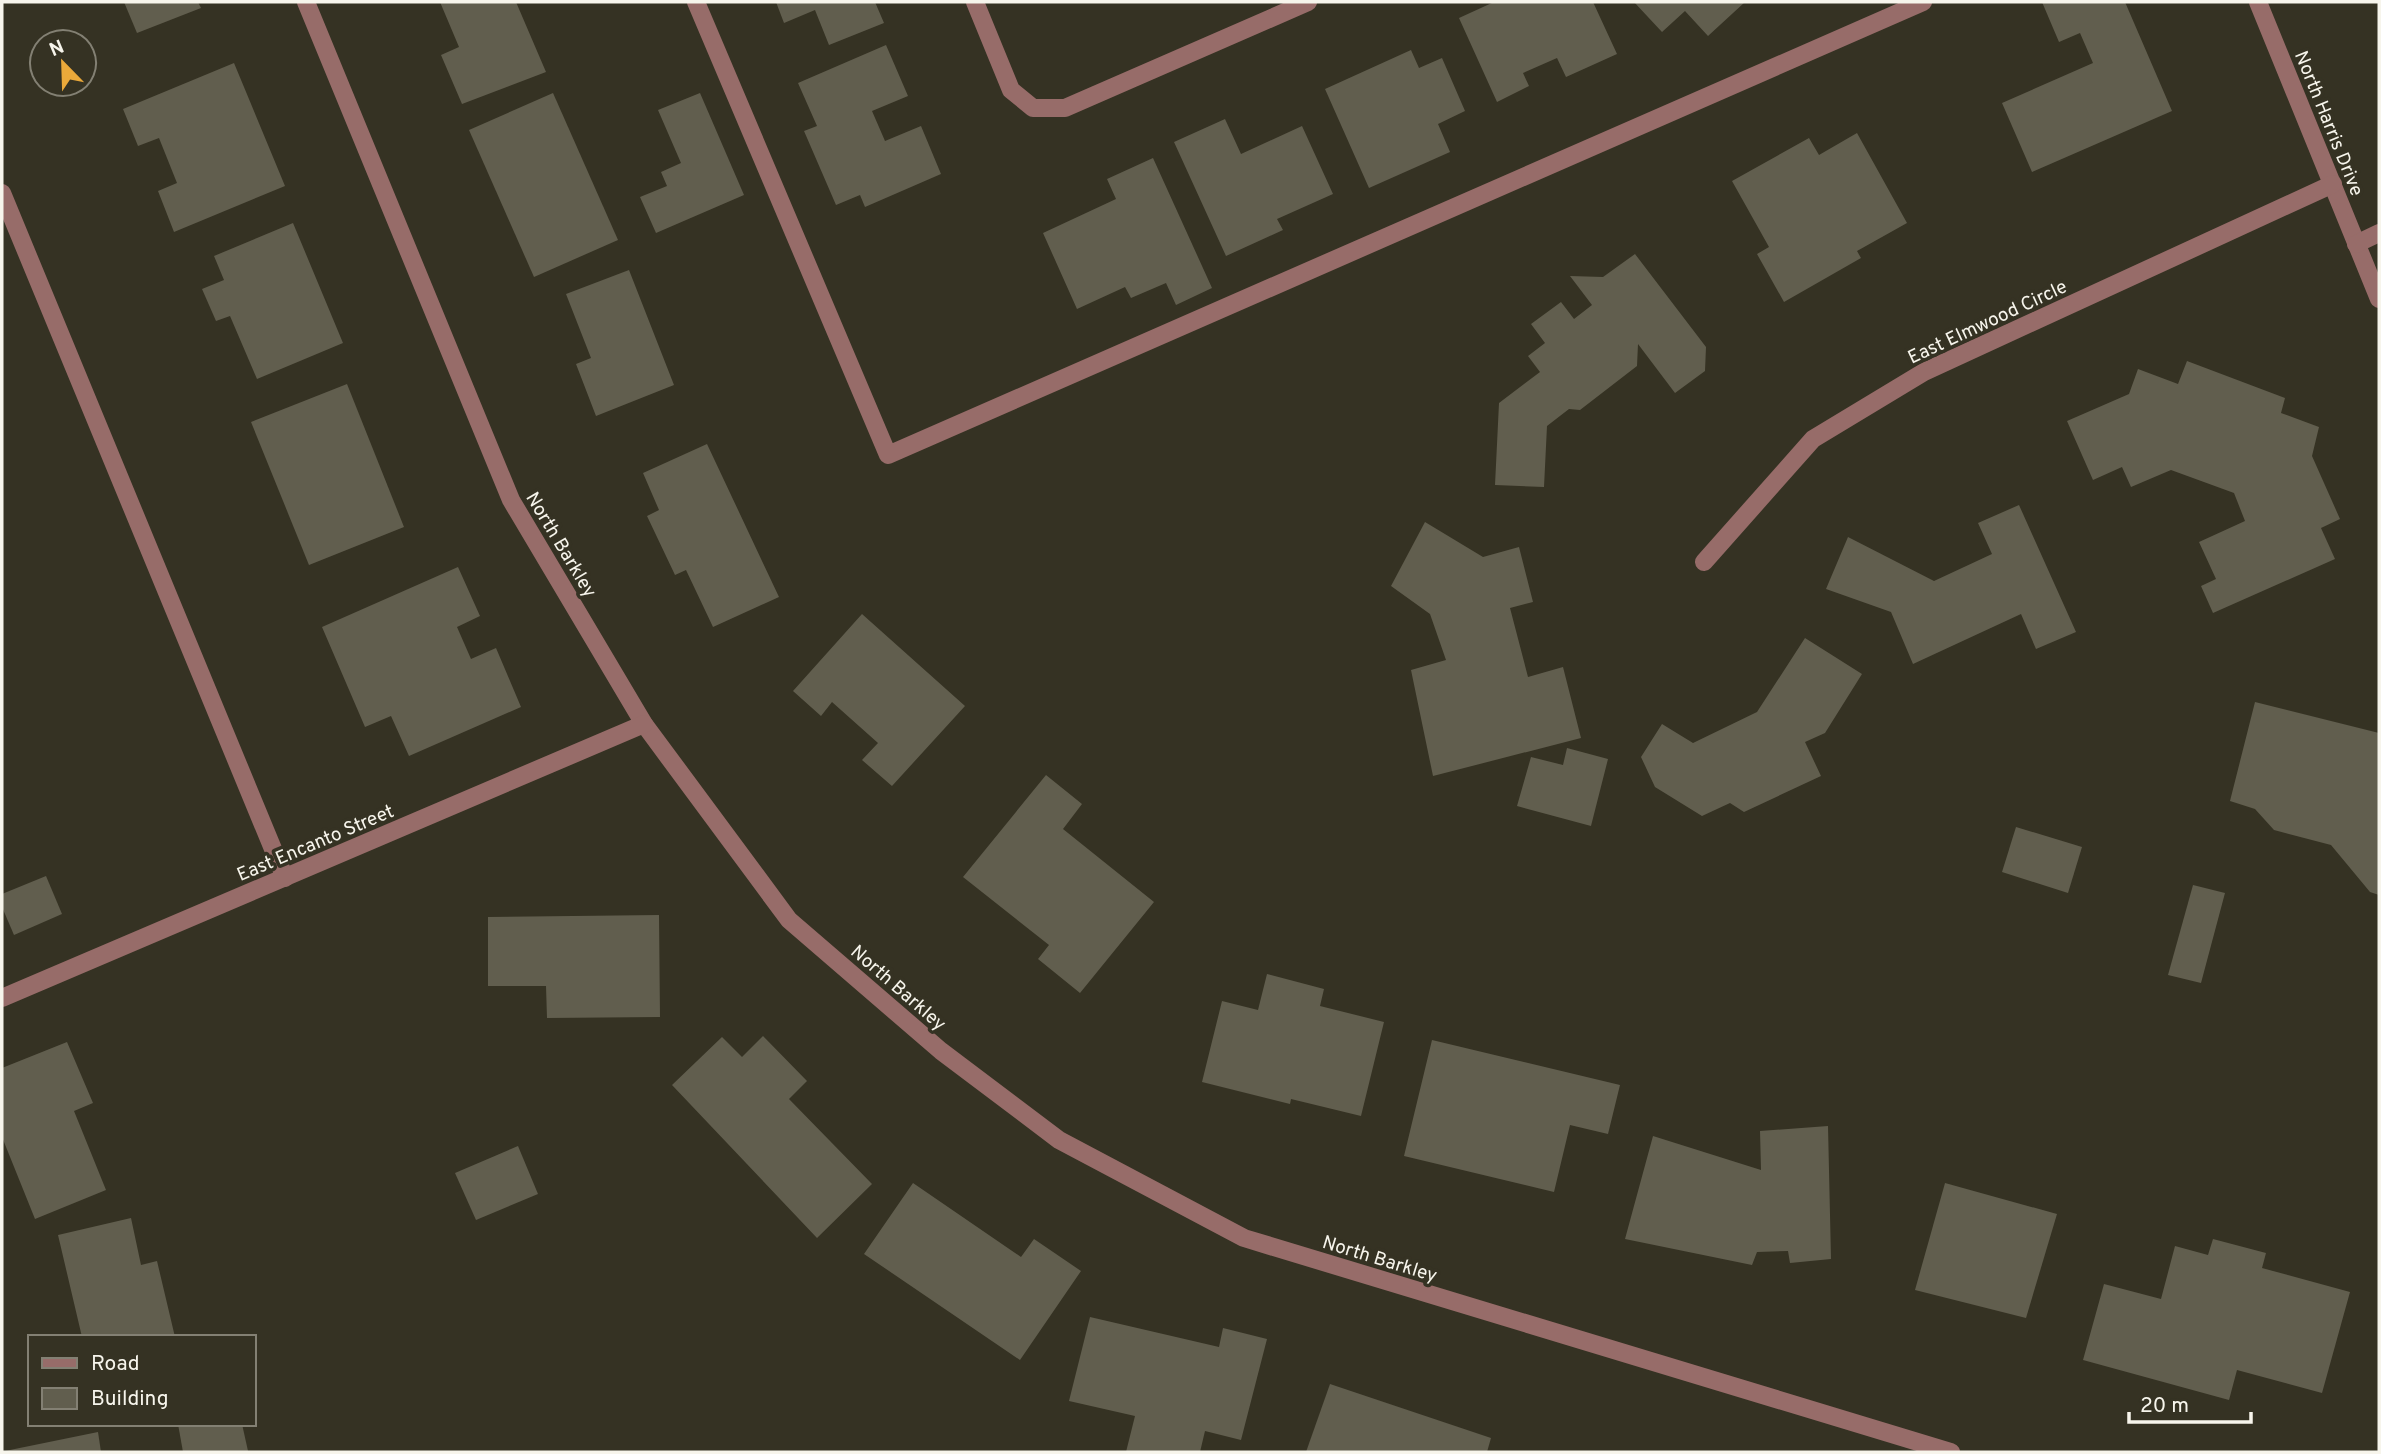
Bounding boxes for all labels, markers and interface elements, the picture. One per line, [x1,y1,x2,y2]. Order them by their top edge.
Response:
north arrow [28,28,98,98]
text: N [46,35,68,63]
street label: North Harris Drive [2288,48,2368,200]
street label: East Elmwood Circle [1904,275,2071,370]
street label: North Barkley [519,488,601,602]
street label: East Encanto Street [234,800,398,888]
street label: North Barkley [845,940,950,1037]
street label: North Barkley [1319,1231,1440,1289]
legend [28,1335,256,1426]
text: Road [91,1351,140,1378]
scale bar [2129,1380,2252,1424]
text: Building [91,1386,169,1413]
text: 20 m [2140,1393,2189,1420]

